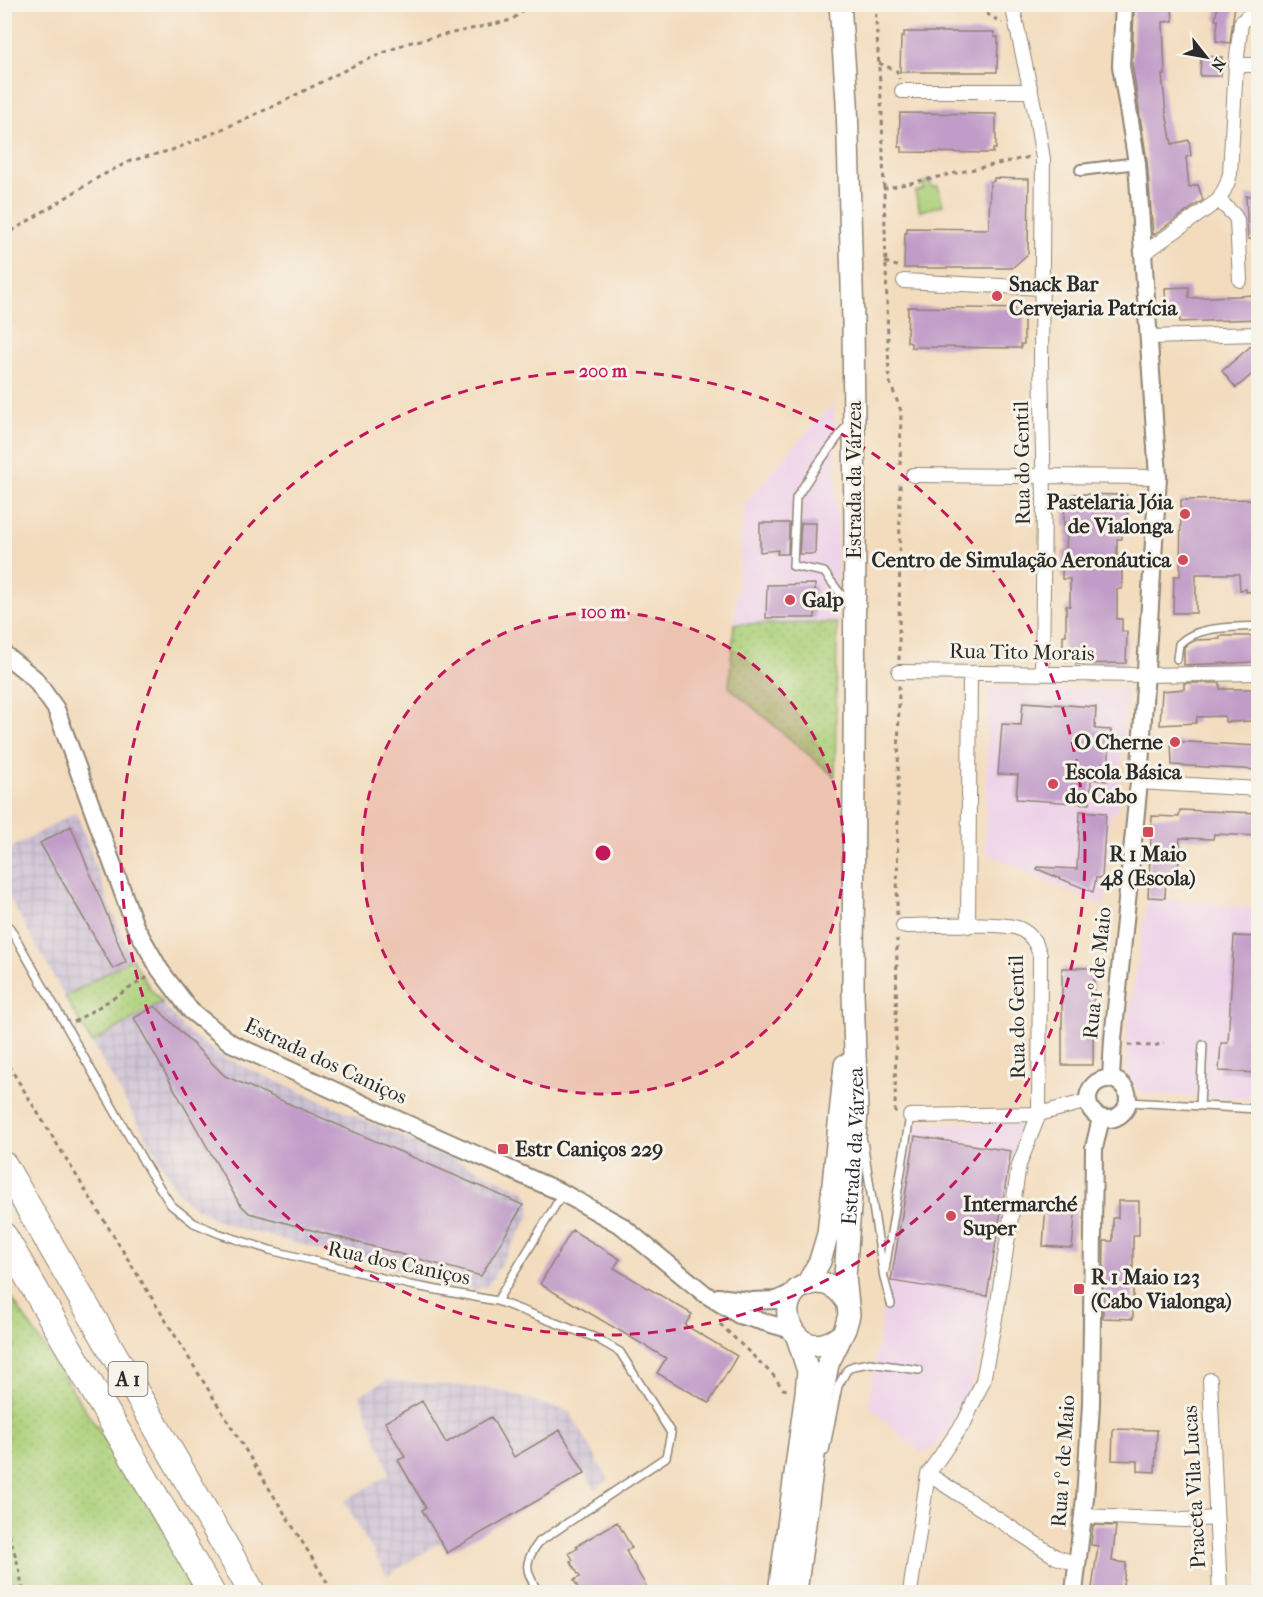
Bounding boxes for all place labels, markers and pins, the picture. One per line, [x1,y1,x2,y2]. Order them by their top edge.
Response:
place label: Snack Bar Cervejaria Patrícia [1009,272,1179,320]
marker: Snack Bar Cervejaria Patrícia [990,289,1004,303]
place label: Pastelaria Jóia de Vialonga [1047,490,1174,538]
marker: Pastelaria Jóia de Vialonga [1178,507,1192,521]
place label: Centro de Simulação Aeronáutica [871,548,1172,573]
marker: Centro de Simulação Aeronáutica [1176,553,1190,567]
place label: Galp [802,588,844,612]
marker: Galp [783,593,797,607]
place label: O Cherne [1074,730,1164,754]
marker: O Cherne [1168,735,1182,749]
place label: Escola Básica do Cabo [1065,760,1183,808]
marker: Escola Básica do Cabo [1046,777,1060,791]
marker: R 1 Maio 48 (Escola) [1141,825,1155,839]
place label: R 1 Maio 48 (Escola) [1099,842,1196,891]
centre of rings [593,843,613,863]
place label: Estr Caniços 229 [515,1137,663,1162]
marker: Estr Caniços 229 [496,1142,510,1156]
place label: Intermarché Super [963,1192,1078,1240]
marker: Intermarché Super [944,1209,958,1223]
place label: R 1 Maio 123 (Cabo Vialonga) [1091,1265,1232,1313]
marker: R 1 Maio 123 (Cabo Vialonga) [1072,1282,1086,1296]

